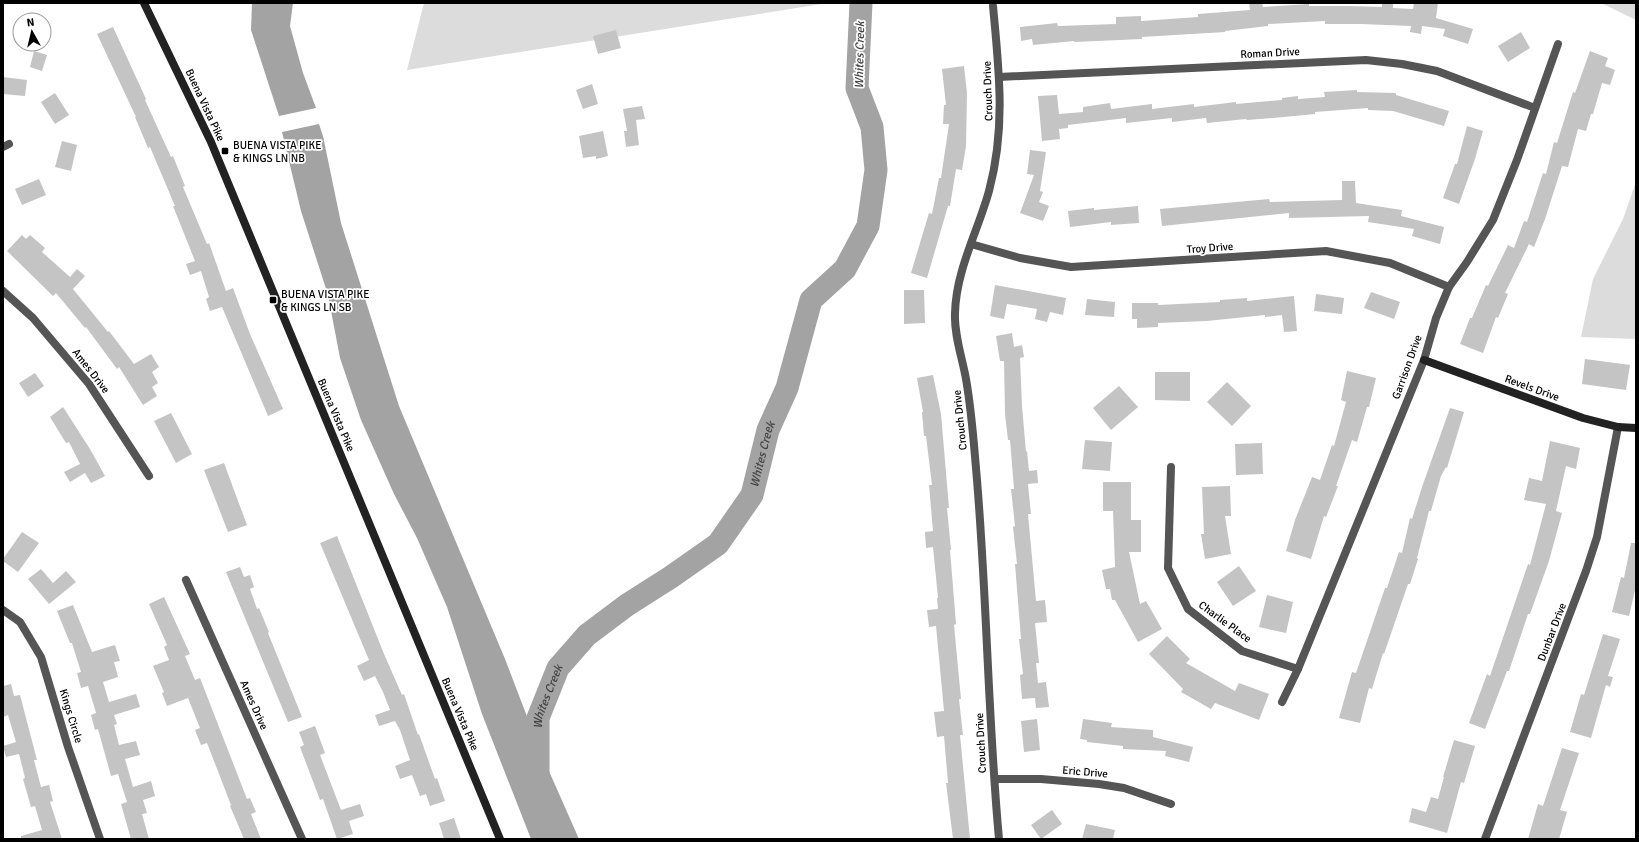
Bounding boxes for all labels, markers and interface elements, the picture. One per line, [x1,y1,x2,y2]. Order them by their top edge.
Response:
north arrow [12,12,52,52]
text: N [26,16,35,30]
water label: Whites Creek [852,20,868,89]
street label: Roman Drive [1240,45,1300,61]
street label: Crouch Drive [980,61,996,121]
street label: Buena Vista Pike [183,67,227,143]
place label: BUENA VISTA PIKE & KINGS LN NB [233,139,321,165]
marker: BUENA VISTA PIKE & KINGS LN NB [220,146,230,156]
street label: Troy Drive [1186,240,1234,256]
place label: BUENA VISTA PIKE & KINGS LN SB [281,288,369,314]
marker: BUENA VISTA PIKE & KINGS LN SB [268,295,278,305]
street label: Garrison Drive [1389,333,1425,401]
street label: Ames Drive [70,346,112,396]
street label: Revels Drive [1503,372,1561,404]
street label: Buena Vista Pike [315,376,357,454]
street label: Crouch Drive [950,389,970,451]
water label: Whites Creek [747,418,779,489]
street label: Charlie Place [1196,599,1254,645]
street label: Dunbar Drive [1535,601,1569,663]
water label: Whites Creek [531,662,566,729]
street label: Buena Vista Pike [439,675,481,753]
street label: Ames Drive [237,678,271,732]
street label: Kings Circle [57,687,85,745]
street label: Crouch Drive [973,712,989,774]
street label: Eric Drive [1062,764,1108,780]

